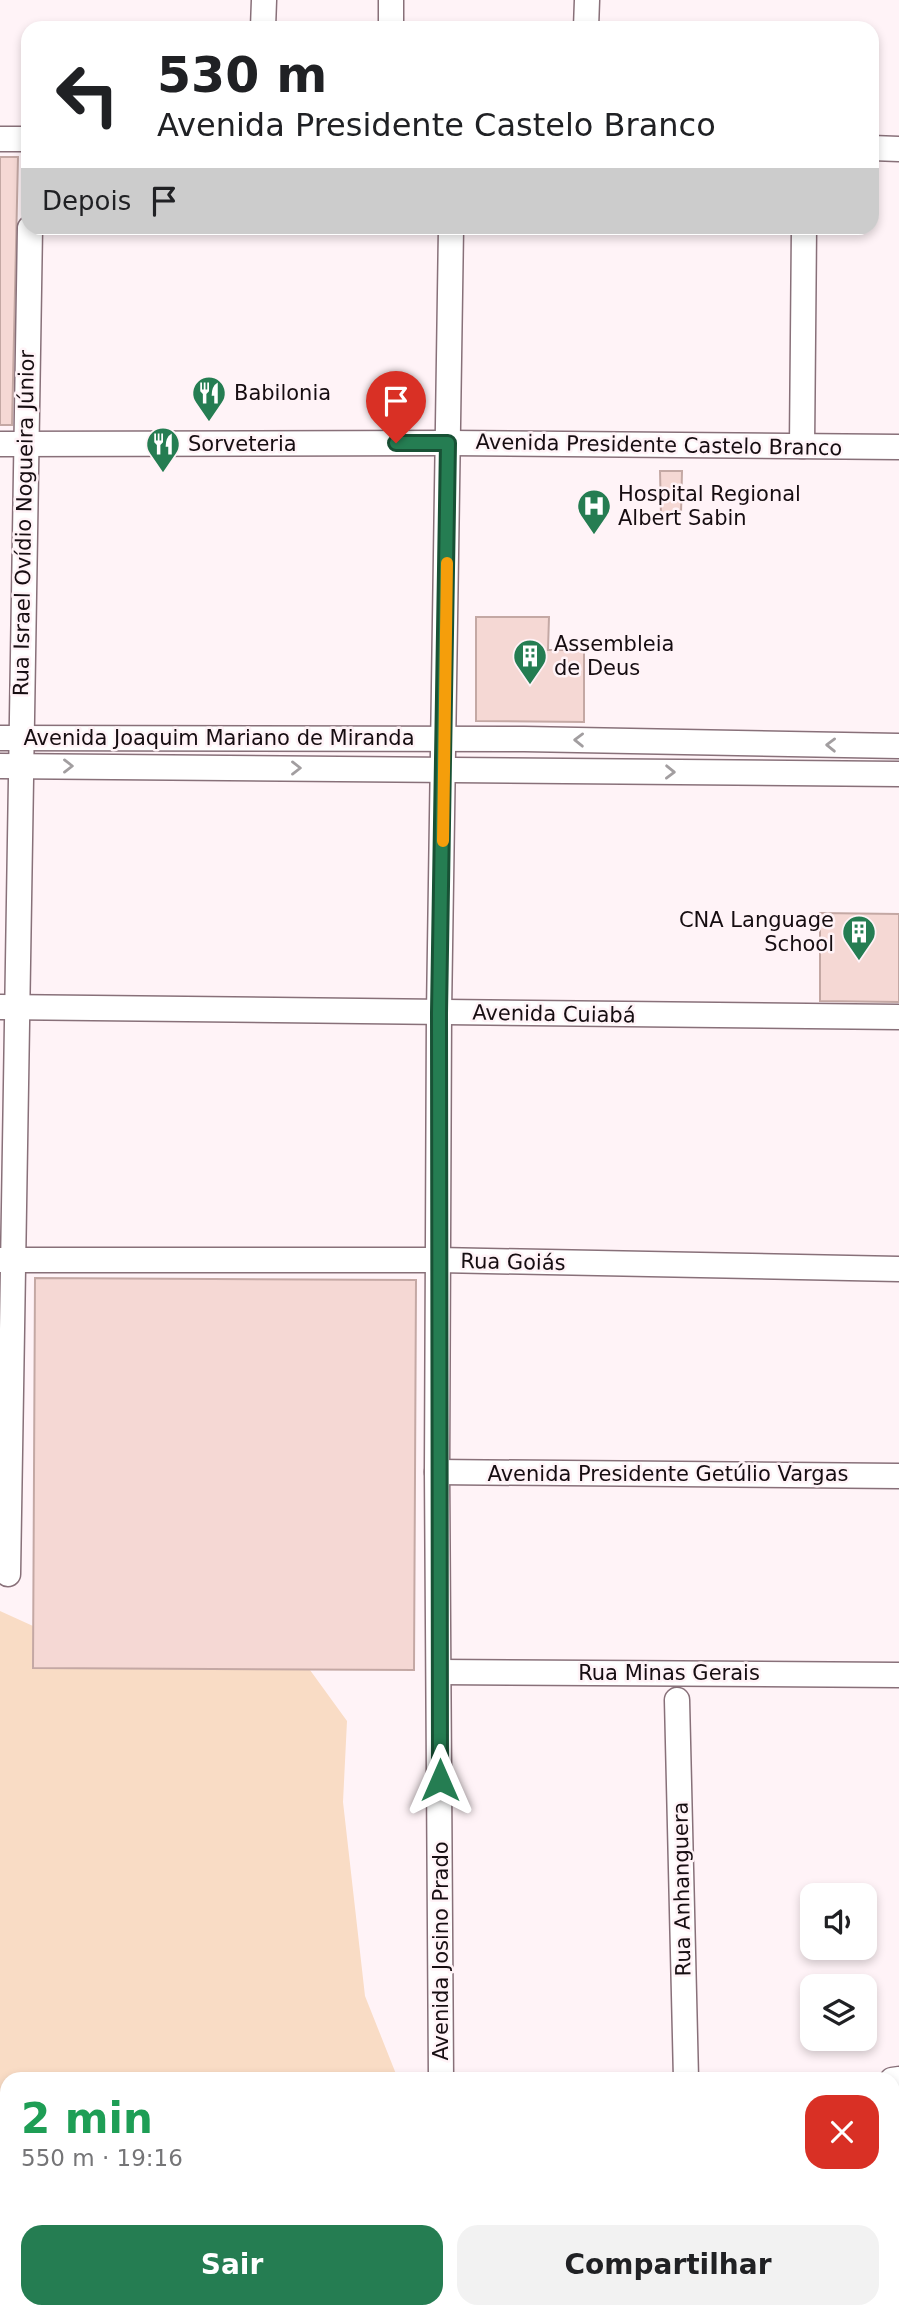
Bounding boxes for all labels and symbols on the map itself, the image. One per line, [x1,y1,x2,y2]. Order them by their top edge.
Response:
street label: Rua Israel Ovídio Nogueira Júnior [9,349,39,696]
pin [366,371,426,443]
restaurant icon: Babilonia [190,374,228,423]
place label: Babilonia [234,381,331,405]
restaurant icon: Sorveteria [144,425,182,474]
street label: Avenida Presidente Castelo Branco [475,430,843,460]
place label: Sorveteria [188,432,297,456]
place label: Hospital Regional Albert Sabin [618,482,801,530]
hospital icon: Hospital Regional Albert Sabin [575,487,613,536]
place label: Assembleia de Deus [554,632,674,680]
building icon: Assembleia de Deus [511,637,549,686]
street label: Avenida Joaquim Mariano de Miranda [23,726,415,750]
one-way arrow [573,732,584,748]
one-way arrow [825,737,836,752]
one-way arrow [63,758,74,774]
one-way arrow [291,760,301,776]
one-way arrow [665,764,676,780]
place label: CNA Language School [679,908,834,956]
building icon: CNA Language School [840,913,878,962]
street label: Avenida Cuiabá [472,1001,636,1027]
street label: Rua Goiás [460,1249,566,1275]
street label: Avenida Presidente Getúlio Vargas [488,1462,849,1486]
street label: Rua Minas Gerais [578,1661,760,1685]
position arrow [403,1743,477,1817]
street label: Rua Anhanguera [668,1801,696,1977]
street label: Avenida Josino Prado [429,1841,453,2061]

